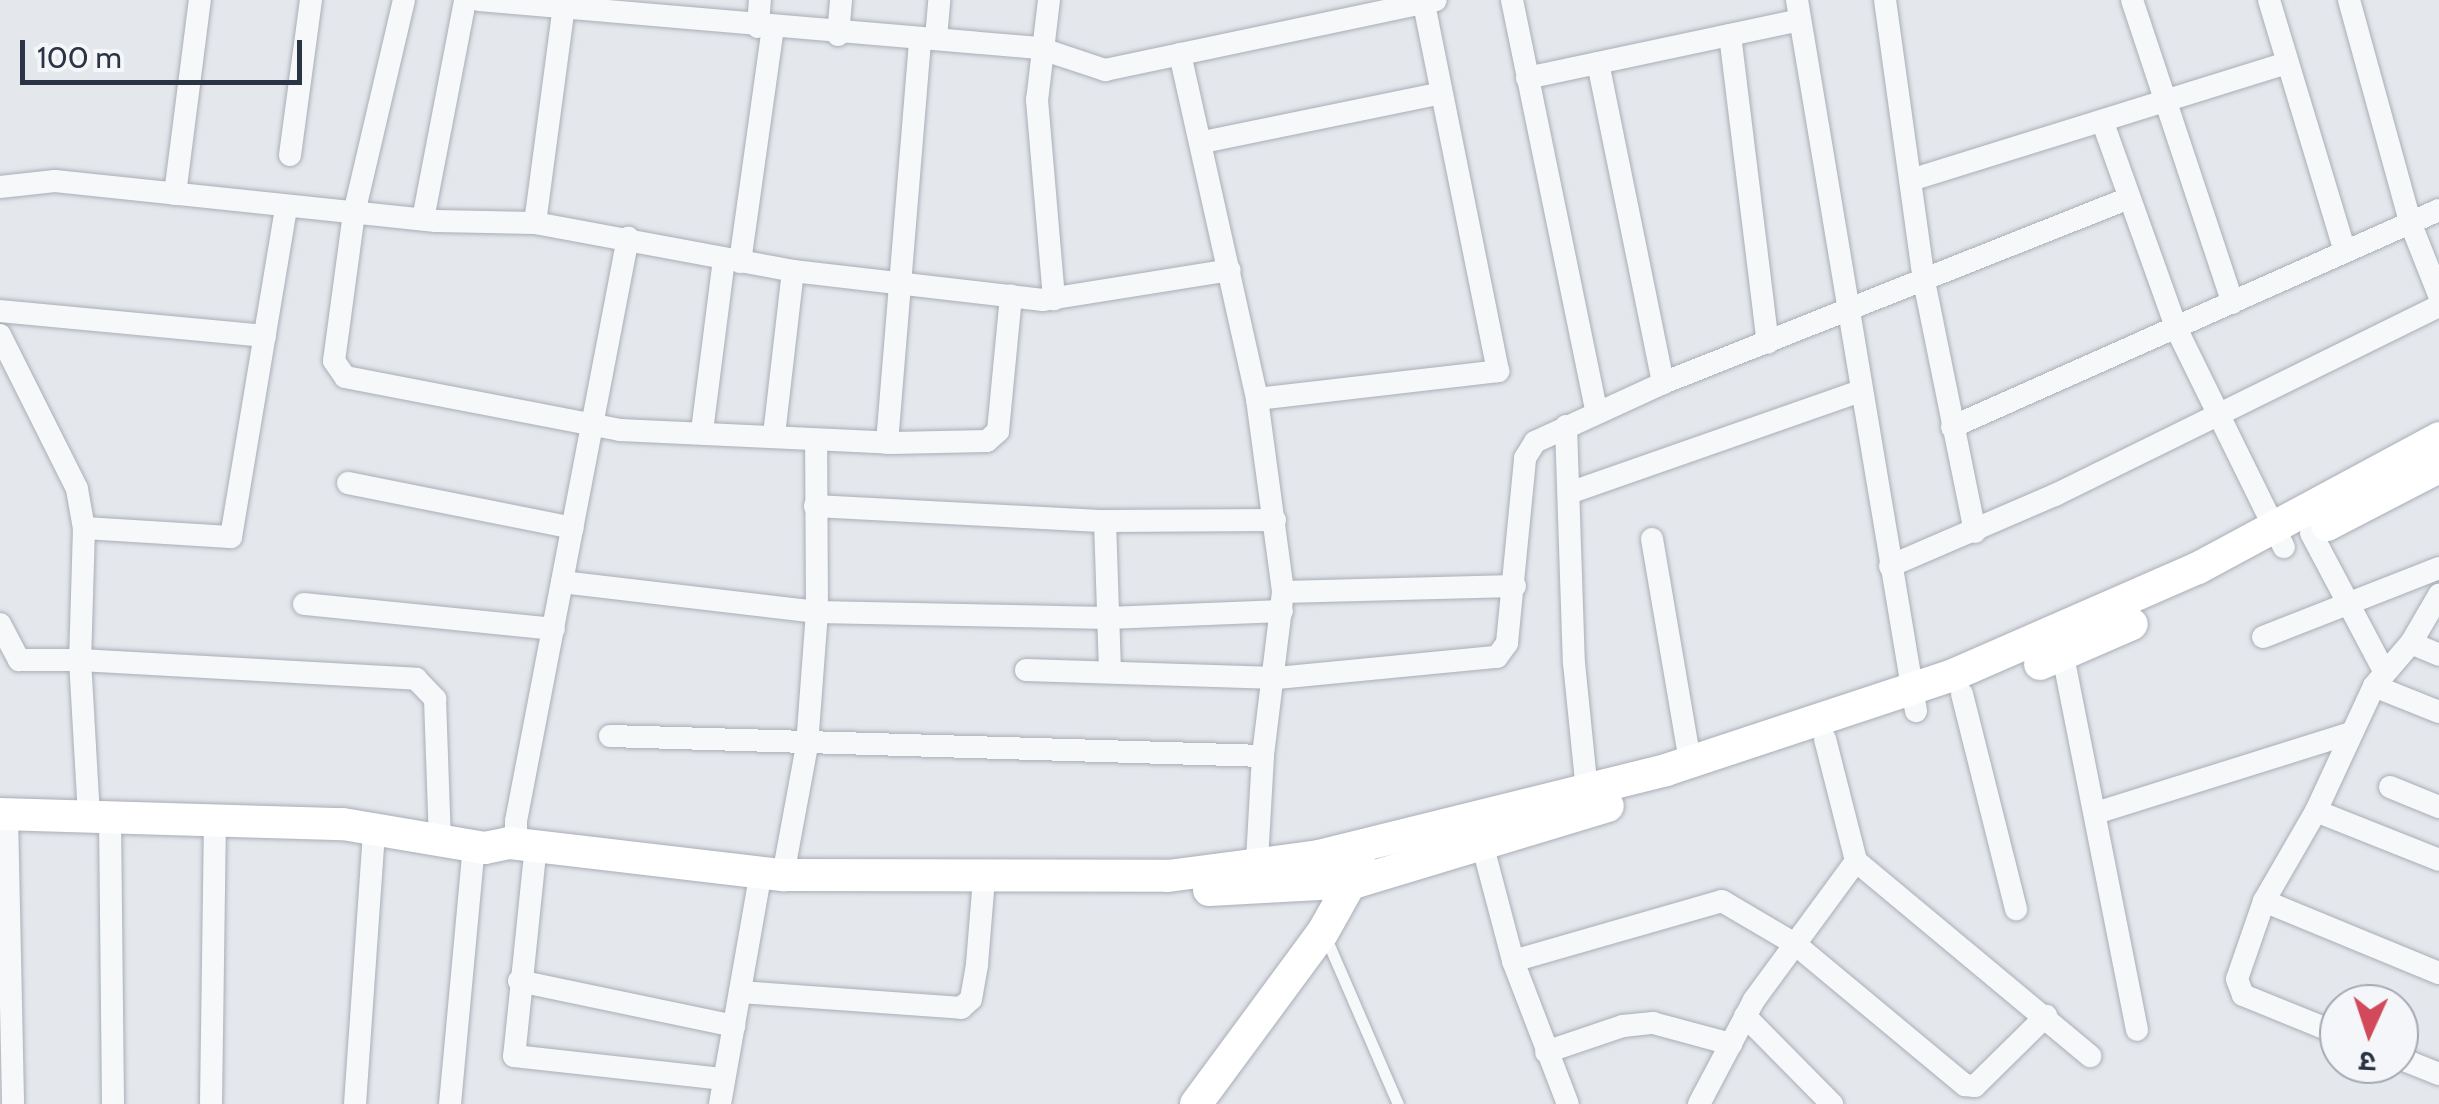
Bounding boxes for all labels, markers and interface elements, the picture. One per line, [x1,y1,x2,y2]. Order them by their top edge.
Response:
scale bar [25,20,308,82]
text: 100 m [37,39,122,76]
north arrow [2319,984,2419,1084]
text: उ [2358,1045,2377,1079]

